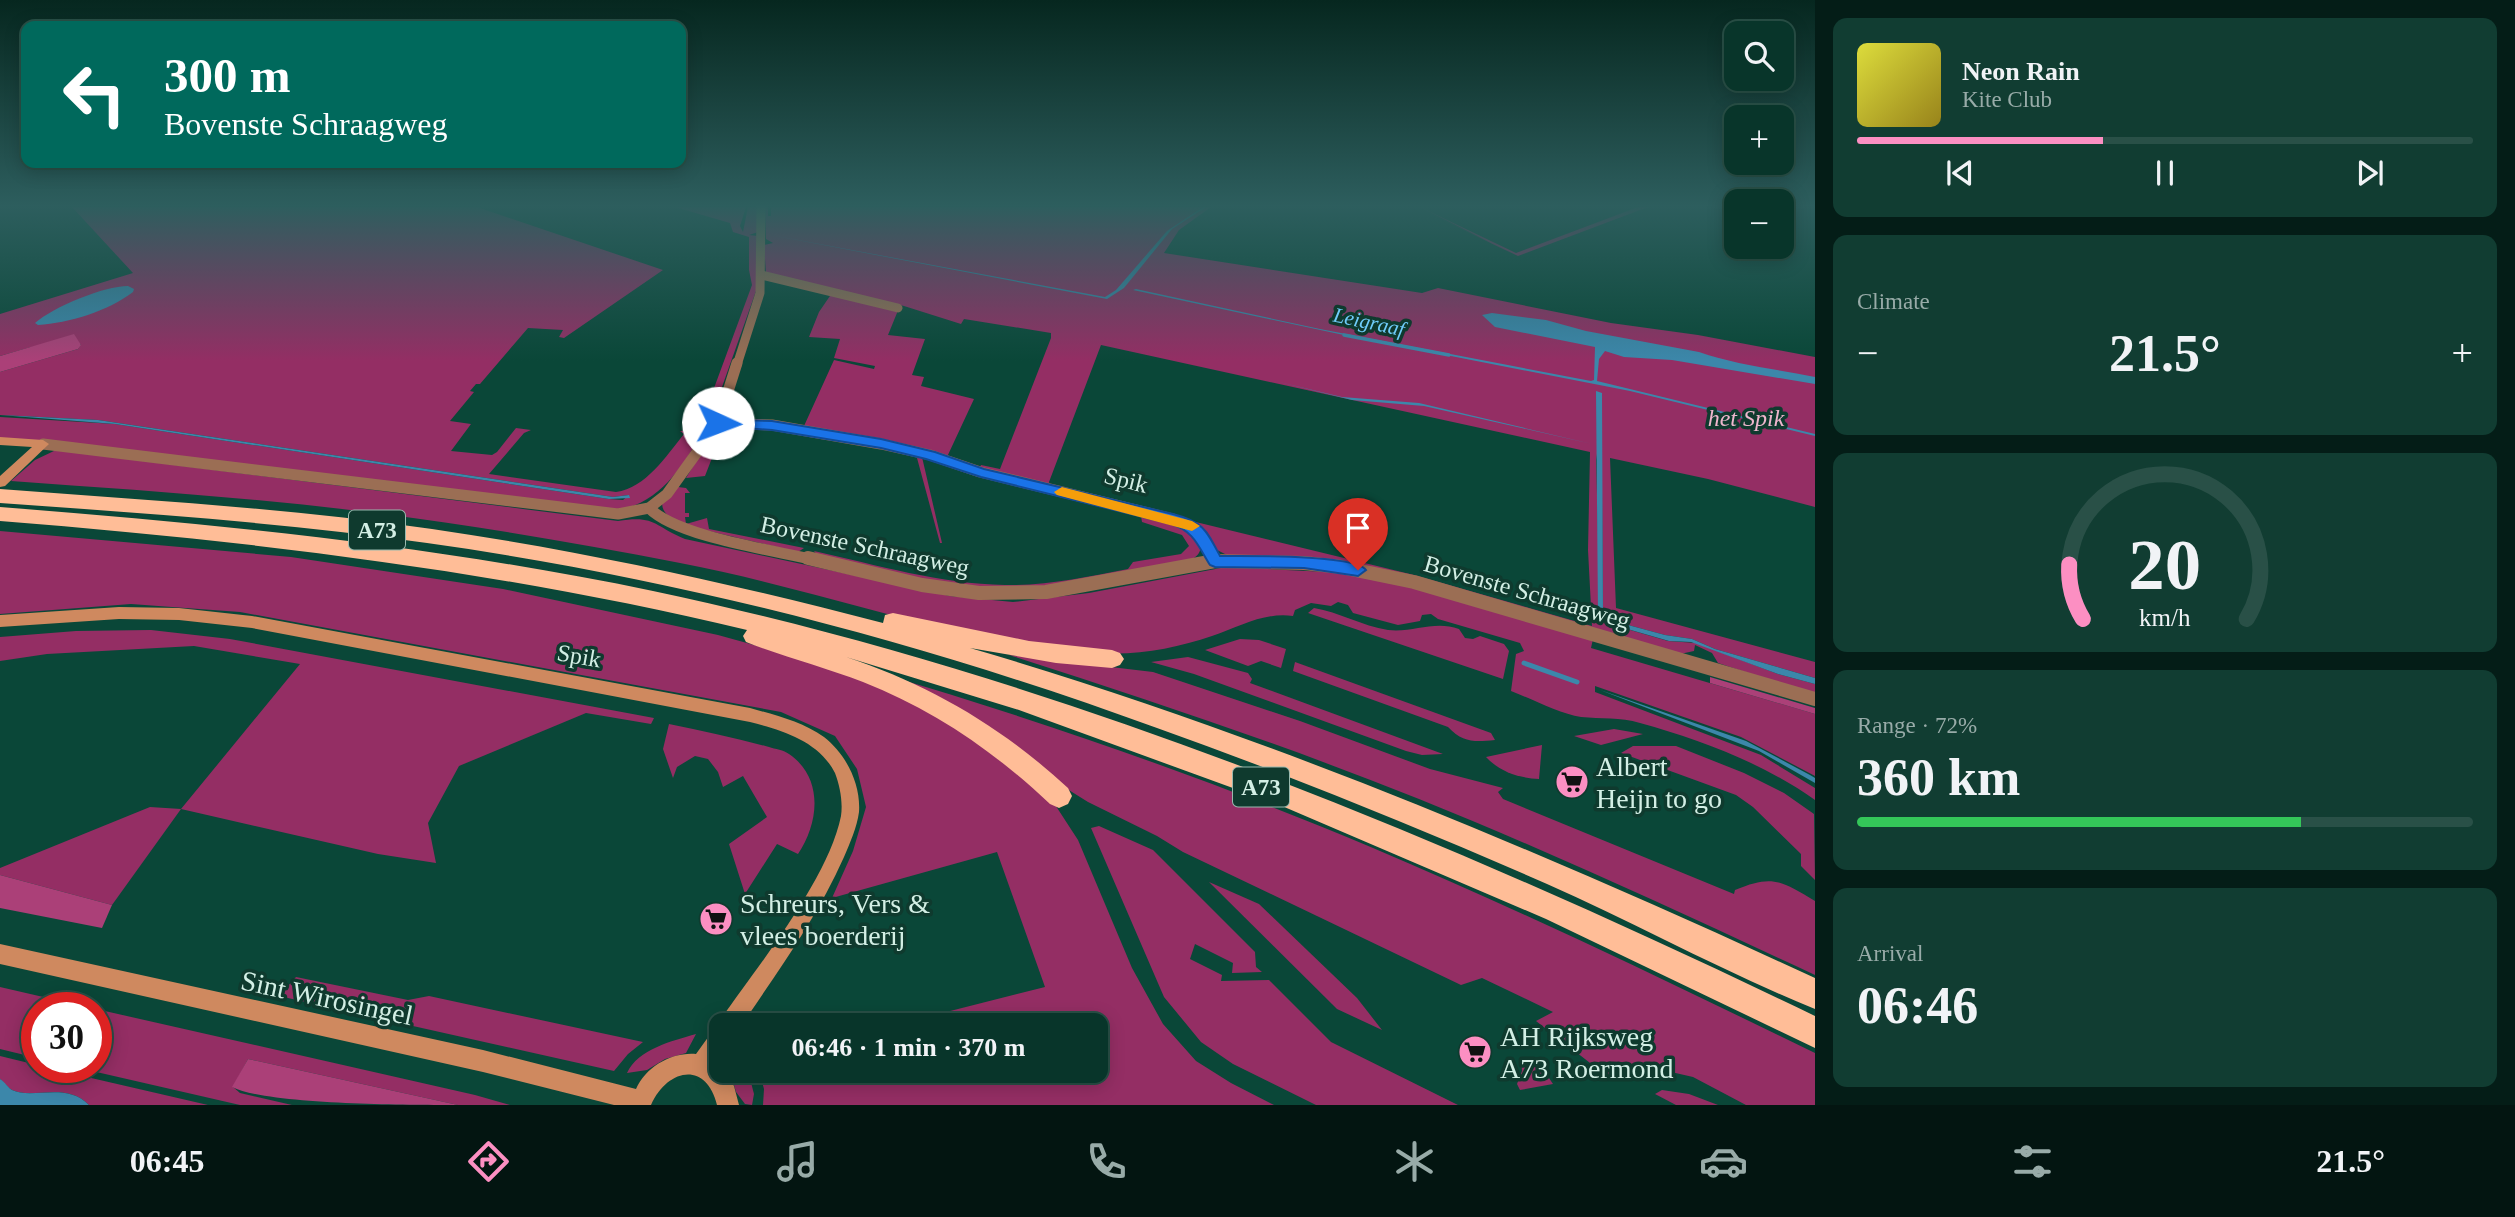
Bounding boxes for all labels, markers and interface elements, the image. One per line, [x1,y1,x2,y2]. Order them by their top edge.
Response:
map controls [1724,21,1794,259]
button: search [1724,21,1794,91]
text: 300 m [164,48,291,103]
icon: left [49,49,140,140]
text: Neon Rain [1962,57,2080,86]
text: Kite Club [1962,87,2052,112]
button: + [1724,105,1794,175]
text: Bovenste Schraagweg [164,106,447,142]
icon: previous [1941,154,1979,192]
icon: pause [2146,154,2184,192]
icon: next [2351,154,2389,192]
button: − [1724,189,1794,259]
text: Climate [1857,289,1930,314]
water label: Leigraaf [1330,303,1410,342]
text: 21.5° [2109,325,2221,382]
text: − [1857,332,1878,374]
text: + [2452,332,2473,374]
position arrow [681,386,755,460]
park label: het Spik [1708,405,1785,431]
street label: Spik [1102,462,1150,498]
pin [1328,498,1388,570]
icon: arrive [1339,509,1377,547]
road number: A73 [349,510,405,550]
street label: Bovenste Schraagweg [758,511,972,581]
text: 20 [2129,524,2201,605]
street label: Bovenste Schraagweg [1421,550,1633,634]
text: km/h [2139,603,2191,630]
street label: Spik [555,639,603,673]
text: Range · 72% [1857,713,1977,738]
text: 360 km [1857,749,2020,806]
place label: Albert Heijn to go [1596,751,1722,814]
supermarket icon: Albert Heijn to go [1553,763,1591,801]
road number: A73 [1233,768,1289,806]
place label: Schreurs, Vers & vlees boerderij [740,888,930,951]
supermarket icon: Schreurs, Vers & vlees boerderij [697,900,735,938]
text: Arrival [1857,941,1923,966]
street label: Sint Wirosingel [238,965,416,1031]
text: 06:46 [1857,977,1978,1034]
speed limit sign: 30 [21,992,112,1083]
place label: AH Rijksweg A73 Roermond [1500,1021,1673,1084]
text: 06:46 · 1 min · 370 m [792,1033,1026,1062]
supermarket icon: AH Rijksweg A73 Roermond [1456,1033,1494,1071]
icon: directions [464,1137,513,1186]
icon: music [773,1137,822,1186]
icon: phone [1082,1137,1131,1186]
icon: climate [1390,1137,1439,1186]
icon: car [1699,1137,1748,1186]
icon: filters [2008,1137,2057,1186]
text: 06:45 [130,1143,205,1179]
text: 21.5° [2316,1143,2385,1179]

